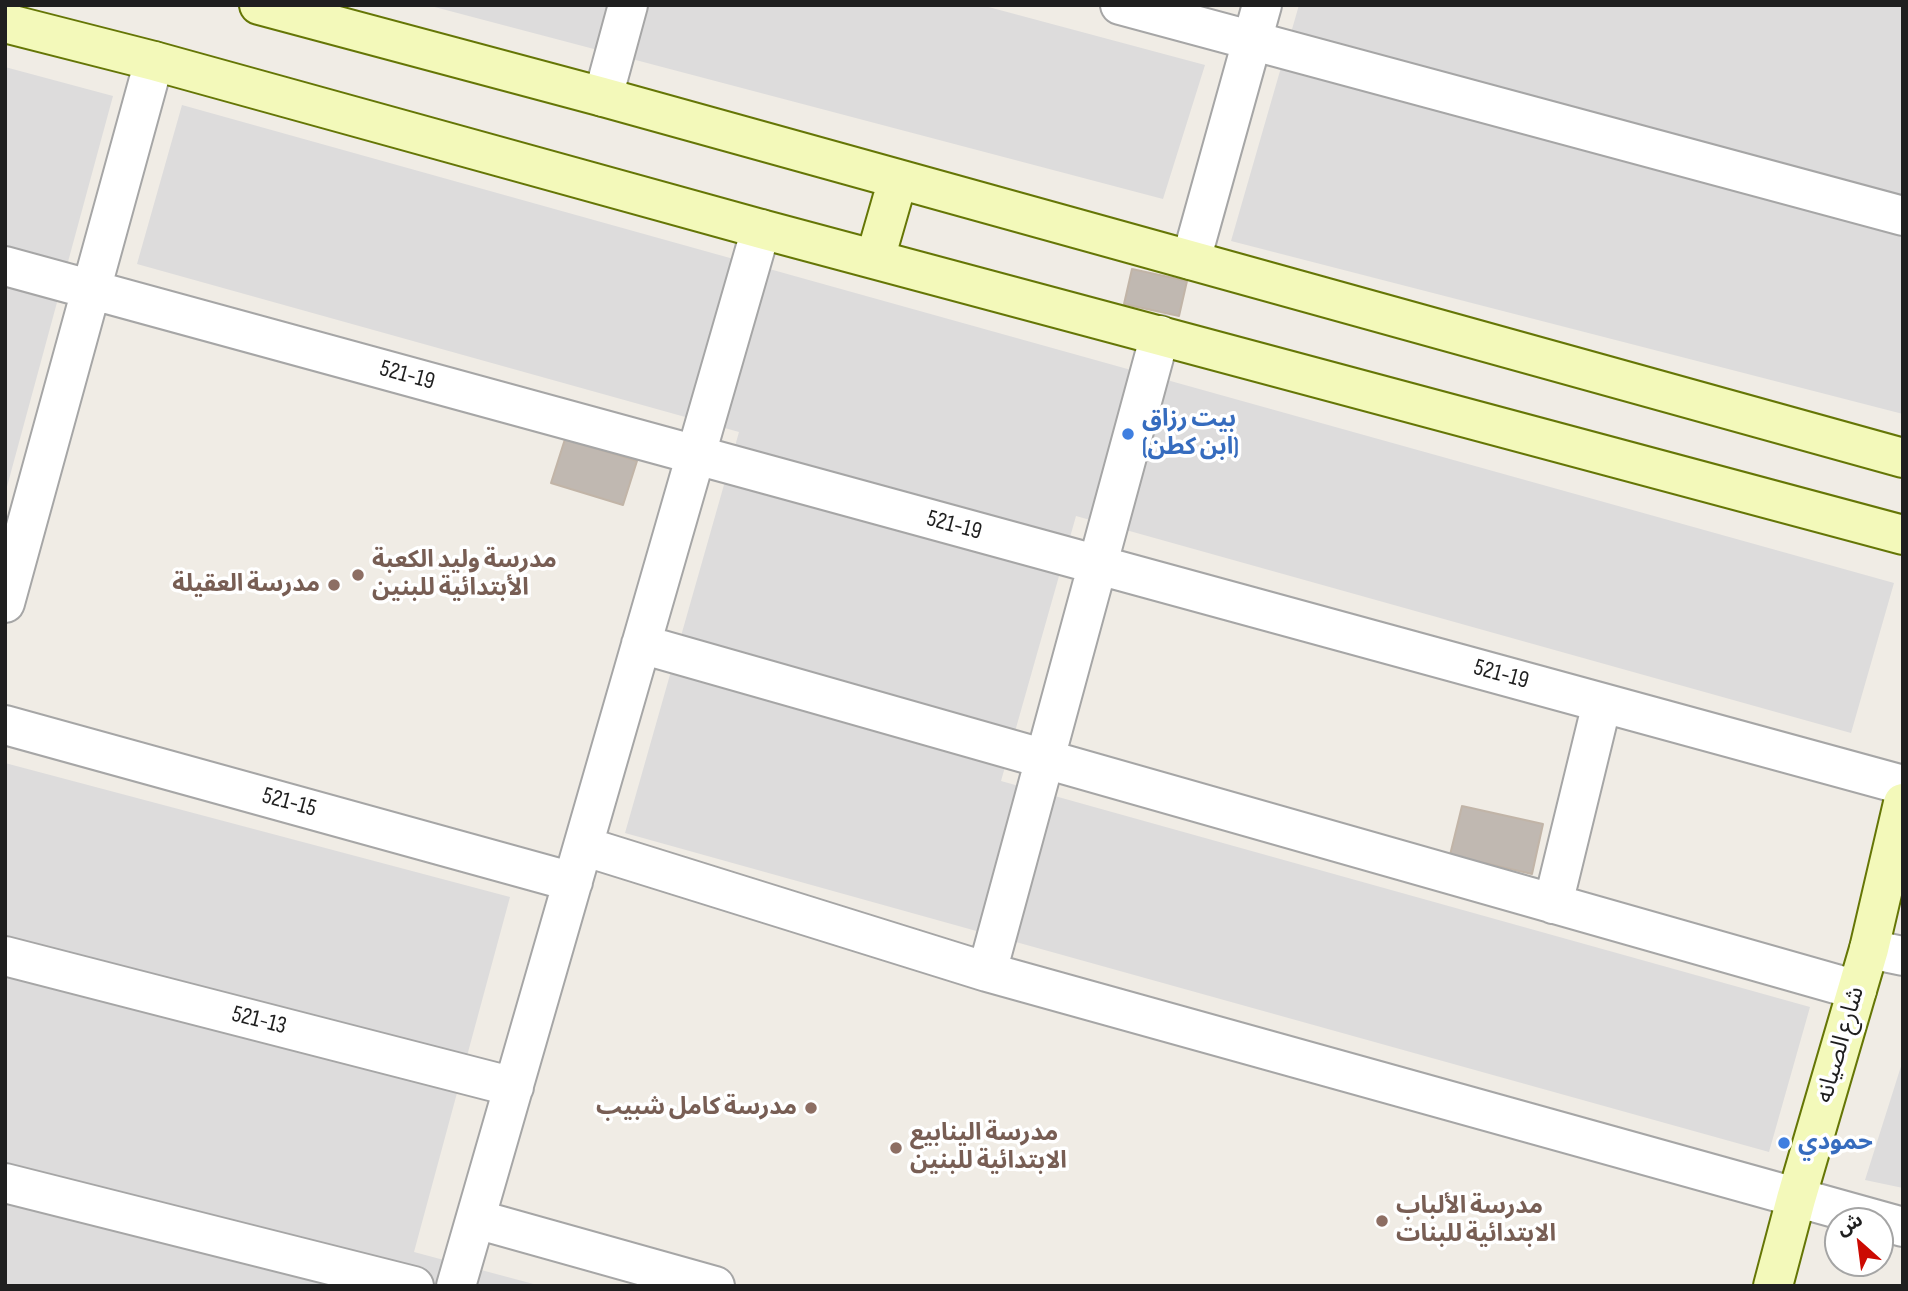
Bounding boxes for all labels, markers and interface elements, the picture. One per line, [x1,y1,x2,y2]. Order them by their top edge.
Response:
street label: 521-19 [376,355,438,397]
place label: بيت رزاق (ابن كطن) [1142,406,1239,462]
marker: بيت رزاق (ابن كطن) [1120,426,1136,442]
street label: 521-19 [923,505,985,547]
place label: مدرسة وليد الكعبة الأبتدائية للبنين [372,547,557,603]
marker: مدرسة وليد الكعبة الأبتدائية للبنين [350,567,366,583]
place label: مدرسة العقيلة [172,571,320,599]
marker: مدرسة العقيلة [326,577,342,593]
street label: 521-19 [1470,654,1532,696]
street label: 521-15 [259,782,319,824]
street label: شارع الصيانه [1811,984,1871,1106]
street label: 521-13 [229,1000,289,1042]
place label: مدرسة كامل شبيب [596,1094,797,1122]
marker: مدرسة كامل شبيب [803,1100,819,1116]
place label: مدرسة الينابيع الابتدائية للبنين [910,1120,1067,1176]
place label: حمودي [1798,1129,1873,1157]
marker: حمودي [1776,1135,1792,1151]
marker: مدرسة الينابيع الابتدائية للبنين [888,1140,904,1156]
place label: مدرسة الألباب الابتدائية للبنات [1396,1193,1556,1249]
north arrow [1824,1207,1894,1277]
text: ش [1833,1209,1867,1241]
marker: مدرسة الألباب الابتدائية للبنات [1374,1213,1390,1229]

